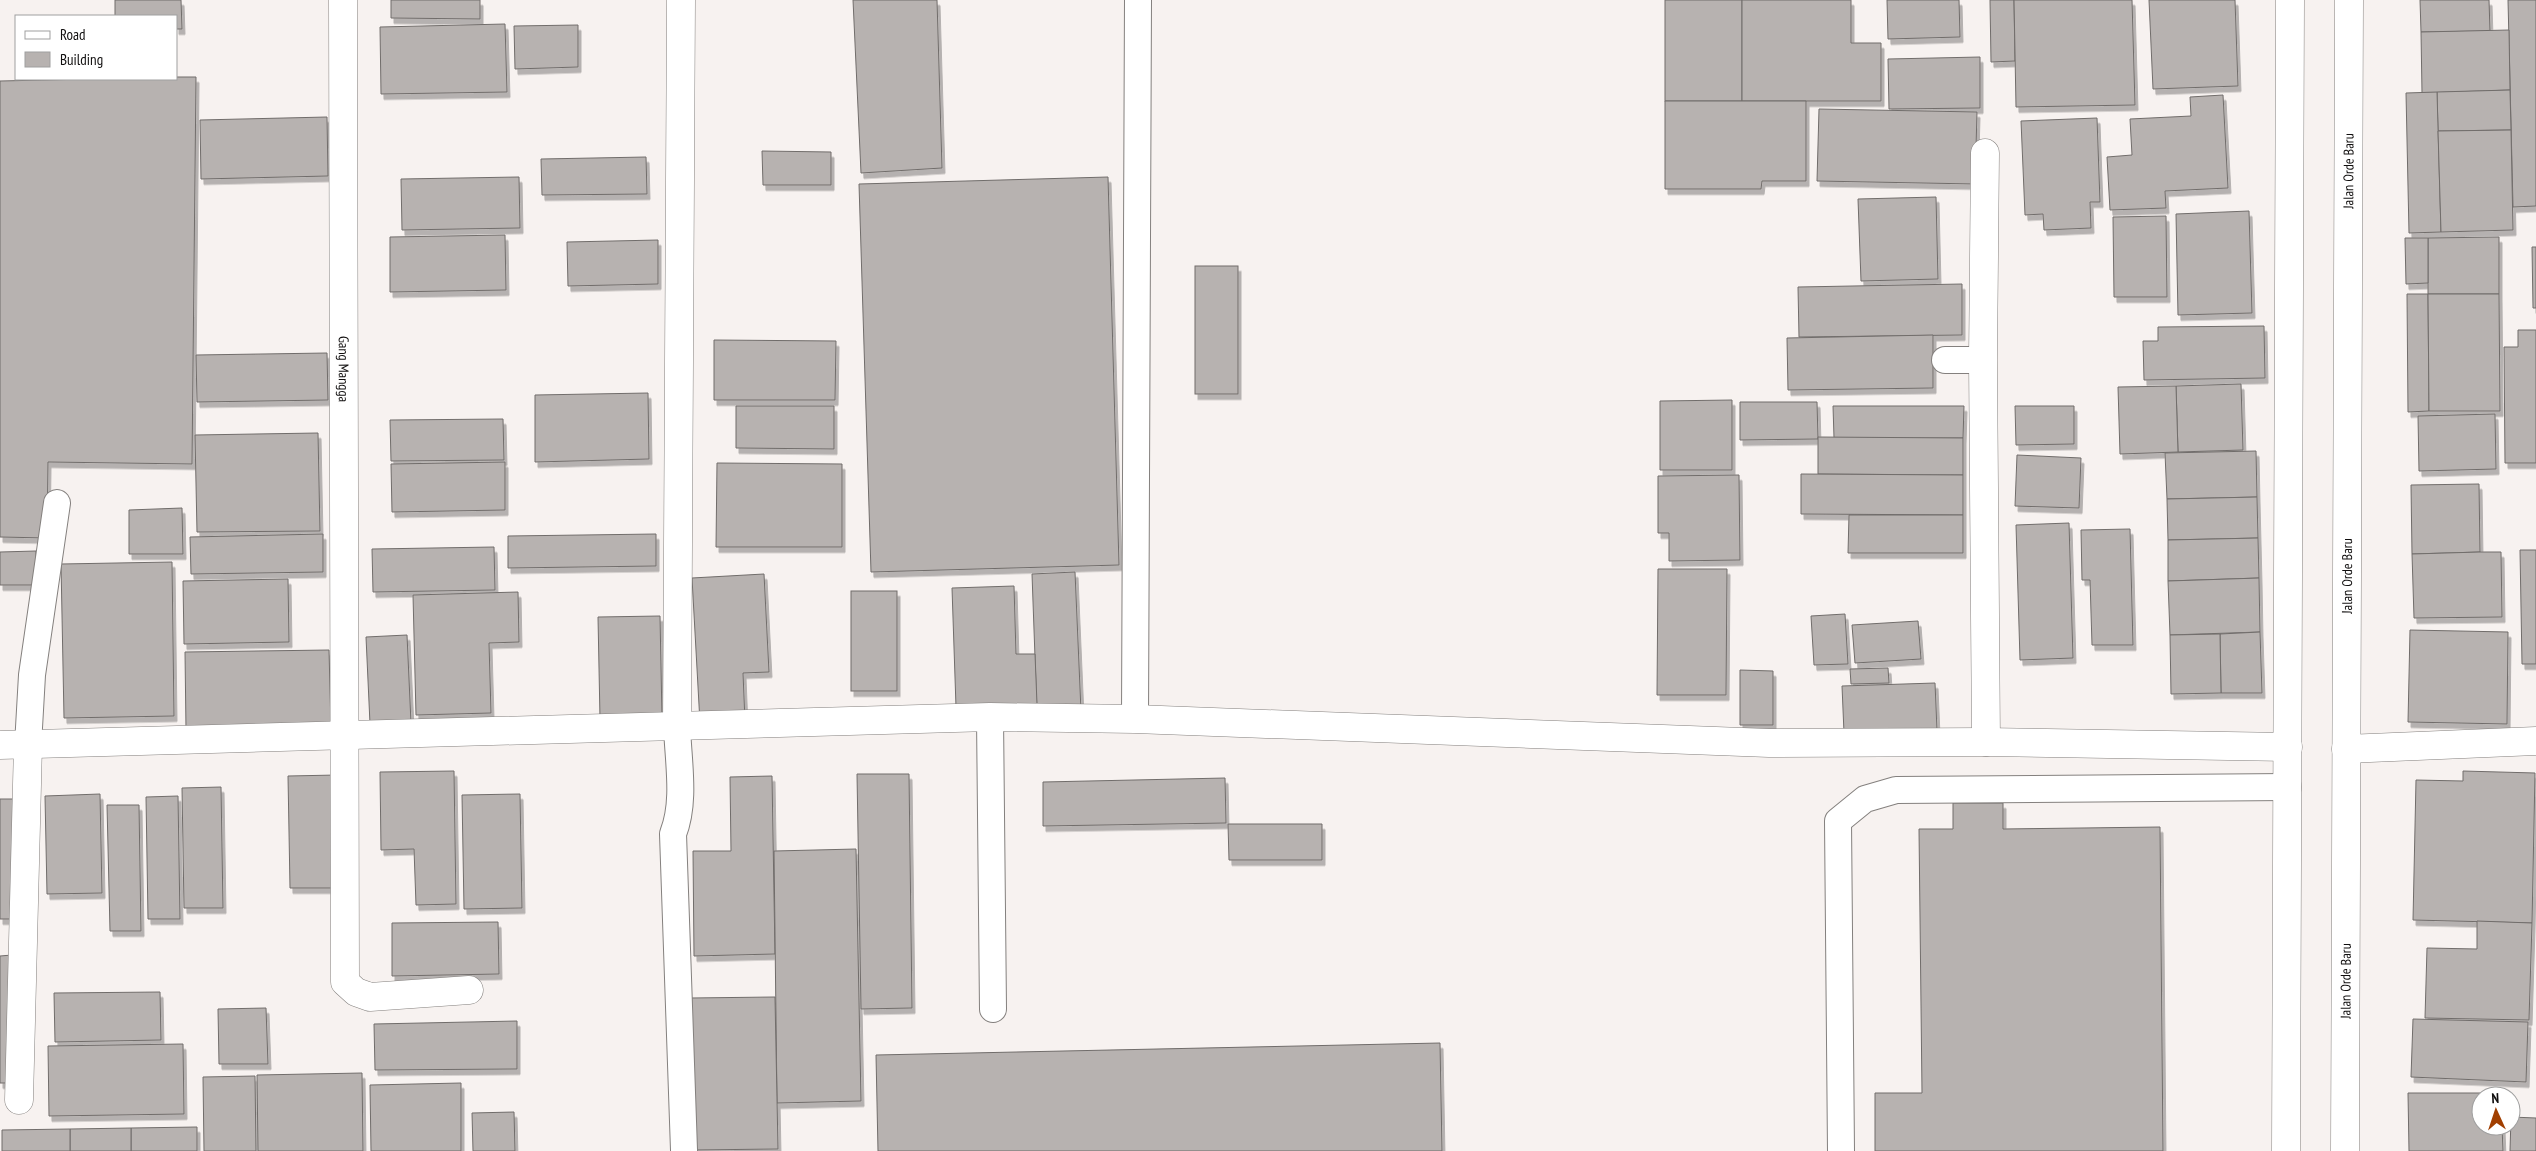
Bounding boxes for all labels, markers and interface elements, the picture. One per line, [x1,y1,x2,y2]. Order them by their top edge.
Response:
legend [15,15,178,80]
text: Road [60,25,86,44]
text: Building [60,50,103,69]
street label: Jalan Orde Baru [2339,133,2358,210]
street label: Gang Mangga [335,336,353,402]
street label: Jalan Orde Baru [2338,538,2356,615]
street label: Jalan Orde Baru [2336,943,2355,1020]
north arrow [2471,1086,2521,1136]
text: N [2491,1089,2500,1107]

